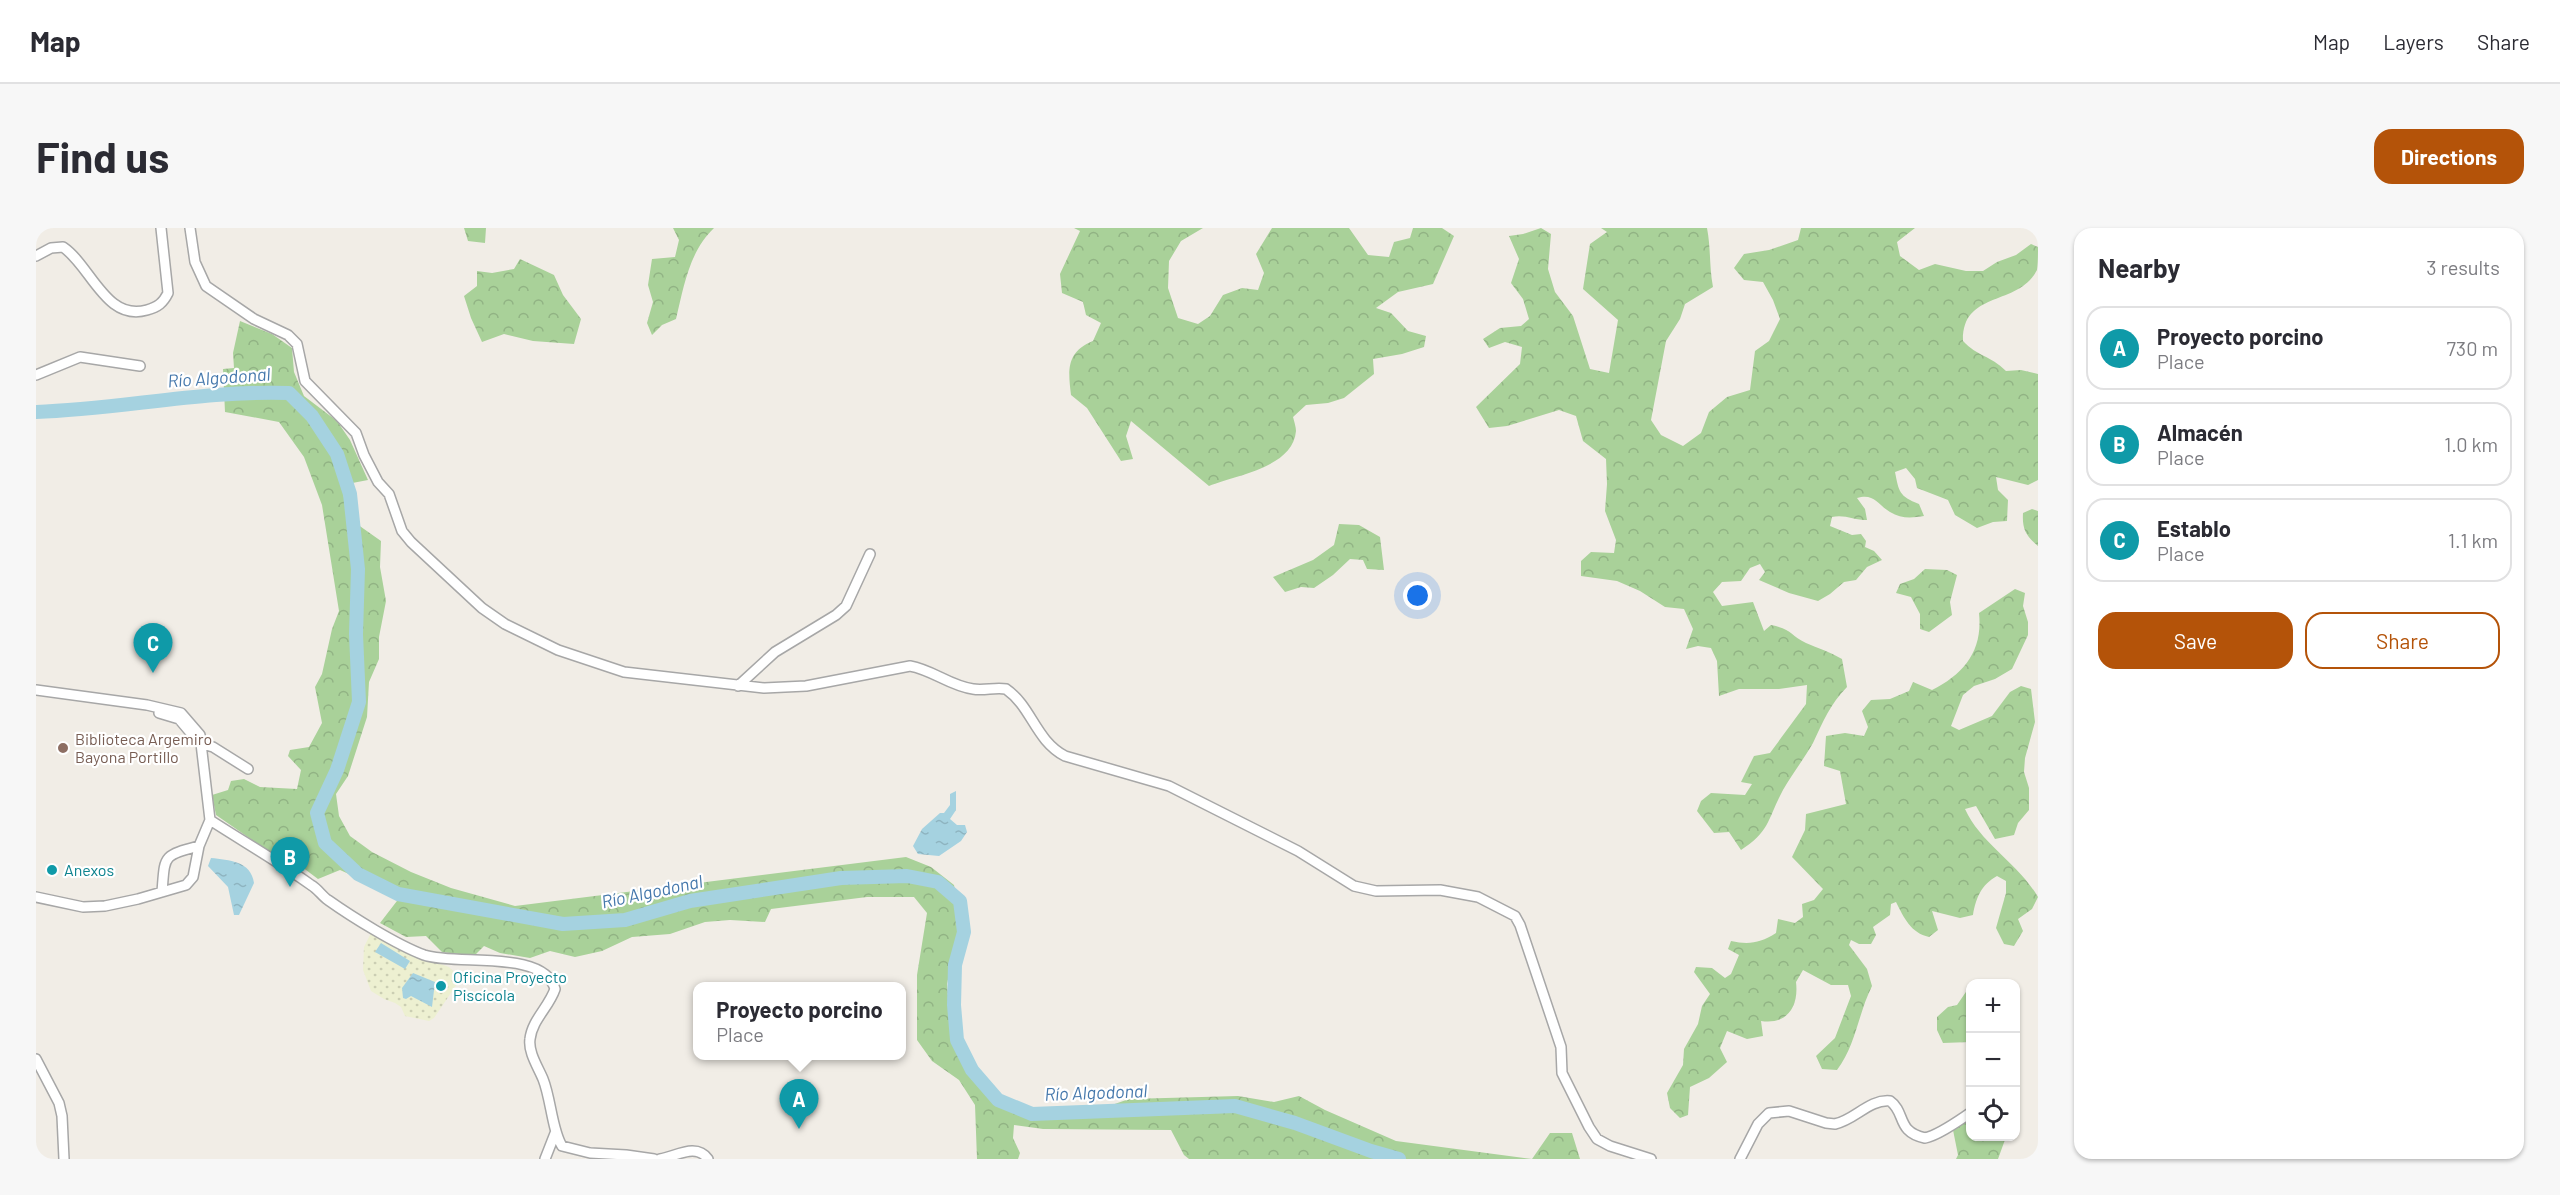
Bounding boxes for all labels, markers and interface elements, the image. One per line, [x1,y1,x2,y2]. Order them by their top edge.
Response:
text: Map [30,24,81,58]
text: Map [2313,29,2350,54]
text: Layers [2383,29,2444,54]
text: Share [2477,29,2530,54]
button: Directions [2374,129,2524,184]
text: Find us [36,131,169,181]
text: Nearby [2098,252,2180,283]
text: 3 results [2426,255,2500,279]
text: Proyecto porcino [2157,323,2323,349]
text: A [2113,336,2126,360]
text: 730 m [2446,336,2498,360]
text: Place [2157,349,2205,373]
water label: Río Algodonal [167,362,271,392]
text: Almacén [2157,419,2243,445]
text: B [2113,432,2126,456]
text: 1.0 km [2444,432,2498,456]
text: Place [2157,445,2205,469]
text: Establo [2157,515,2231,541]
text: C [2113,528,2126,552]
text: 1.1 km [2448,528,2498,552]
text: Place [2157,541,2205,565]
your location [1403,581,1432,610]
button: Save [2098,612,2293,669]
button: Share [2305,612,2500,669]
pin: C [134,624,172,673]
place label: Biblioteca Argemiro Bayona Portillo [75,729,212,766]
marker: Biblioteca Argemiro Bayona Portillo [56,741,70,755]
pin: B [270,838,310,887]
place label: Anexos [64,860,114,879]
marker: Anexos [45,863,59,877]
water label: Río Algodonal [599,870,704,912]
place label: Oficina Proyecto Piscícola [453,967,567,1004]
marker: Oficina Proyecto Piscícola [434,979,448,993]
map controls [1966,979,2020,1141]
button: + [1966,979,2020,1033]
popup [693,982,906,1060]
text: Proyecto porcino [716,996,883,1022]
text: Place [716,1022,764,1046]
button: − [1966,1033,2020,1087]
water label: Río Algodonal [1044,1079,1148,1105]
pin: A [780,1080,819,1129]
button: locate [1966,1087,2020,1141]

